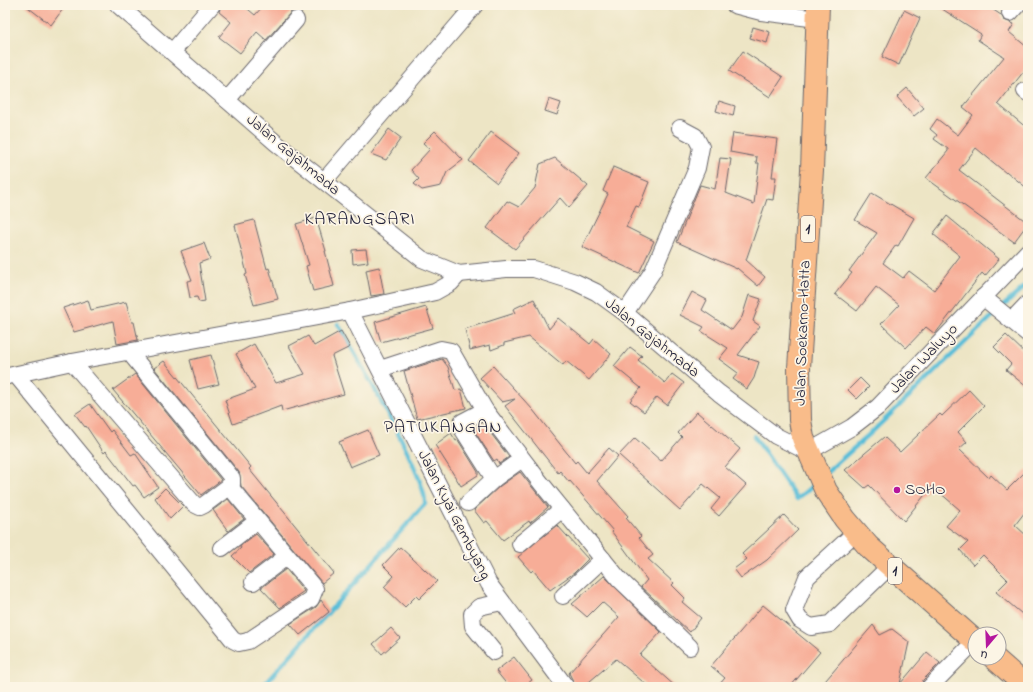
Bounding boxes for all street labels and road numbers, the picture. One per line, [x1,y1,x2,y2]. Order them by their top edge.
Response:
street label: Jalan Gajahmada [241,108,345,202]
road number: 1 [801,216,815,242]
street label: Jalan Soekarno-Hatta [788,260,818,406]
street label: Jalan Gajahmada [599,292,705,384]
street label: Jalan Waluyo [884,318,964,400]
street label: Jalan Kyai Gembyang [411,446,497,584]
road number: 1 [888,558,902,584]

